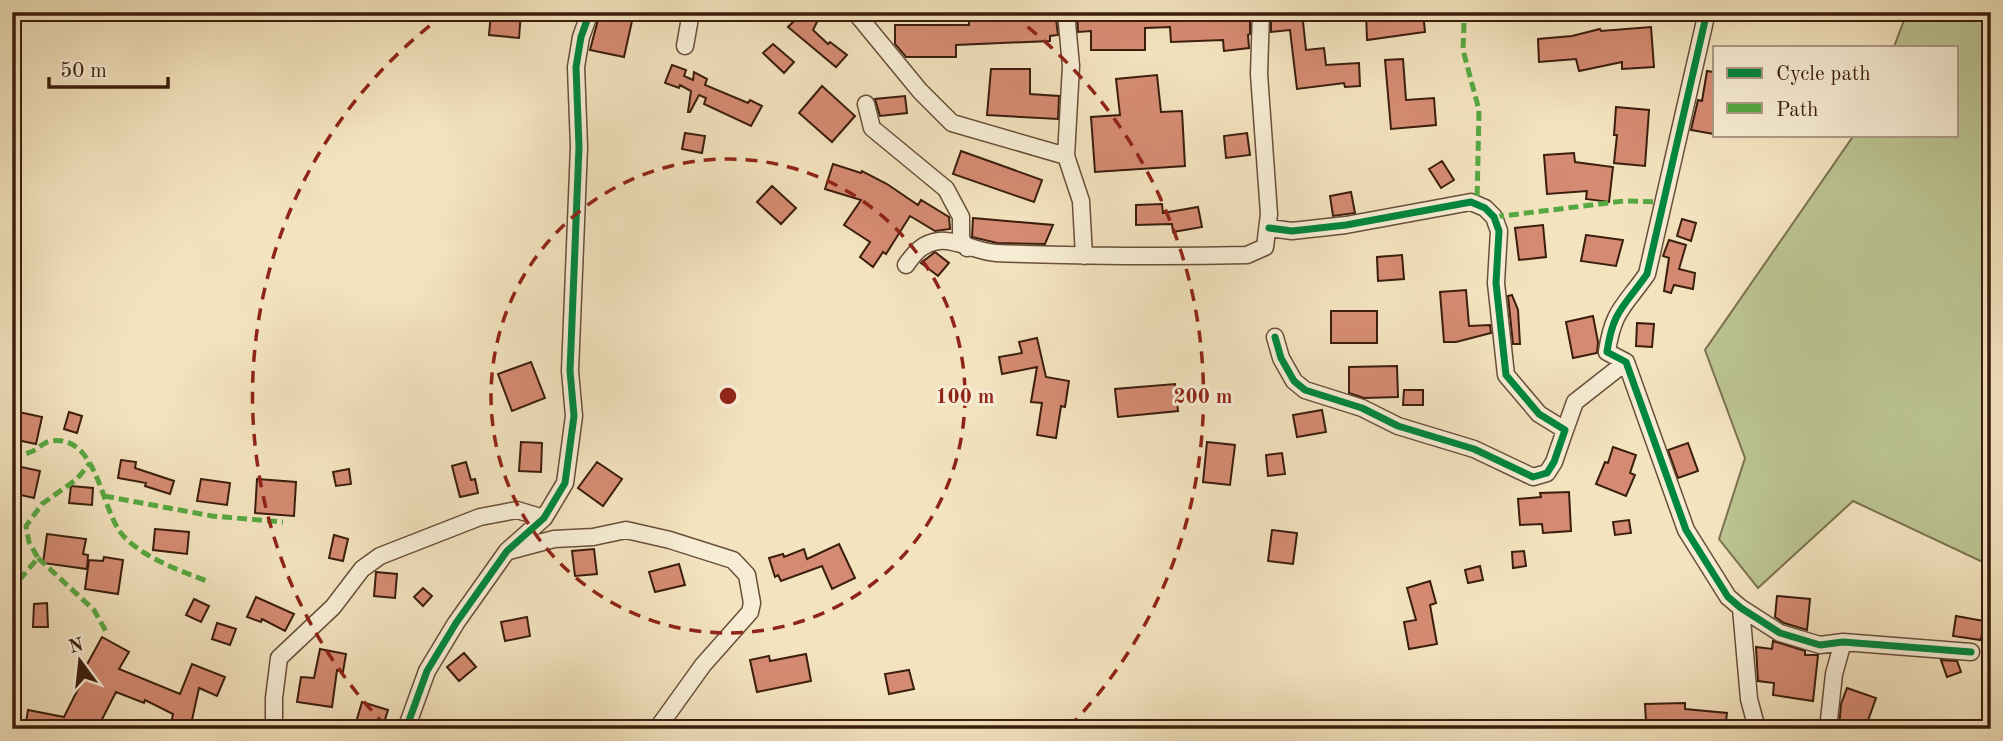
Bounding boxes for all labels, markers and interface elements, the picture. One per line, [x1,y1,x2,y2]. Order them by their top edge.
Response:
scale bar [49,46,168,90]
legend [1713,46,1958,136]
text: 50 m [60,61,107,82]
text: Cycle path [1776,64,1871,85]
text: Path [1776,100,1819,121]
centre of rings [716,384,740,408]
text: 100 m [935,387,995,408]
text: 200 m [1173,387,1233,408]
north arrow [46,626,116,696]
text: N [67,636,86,658]

